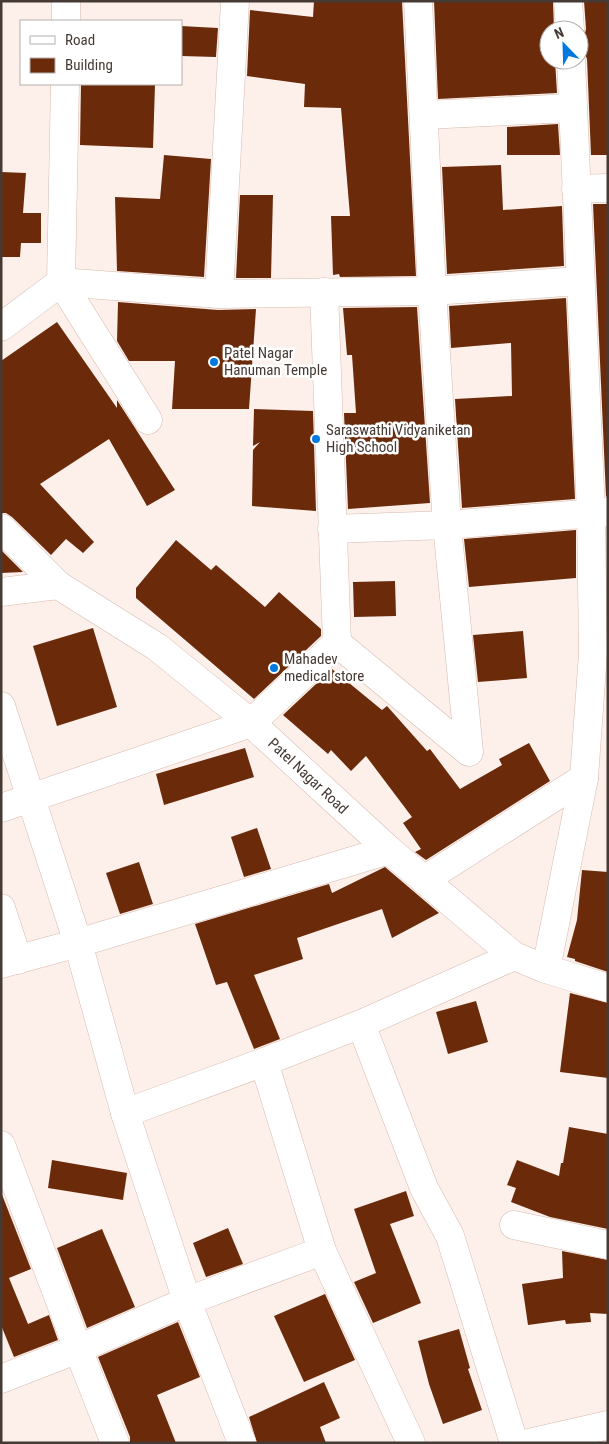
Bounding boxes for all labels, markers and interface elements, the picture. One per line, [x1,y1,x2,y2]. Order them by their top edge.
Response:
legend [20,20,182,85]
north arrow [539,20,589,70]
text: N [552,24,566,42]
text: Road [65,31,95,49]
text: Building [65,56,113,74]
place label: Patel Nagar Hanuman Temple [224,344,327,379]
marker: Patel Nagar Hanuman Temple [208,356,220,368]
place label: Saraswathi Vidyaniketan High School [326,421,471,456]
marker: Saraswathi Vidyaniketan High School [310,433,322,445]
place label: Mahadev medical store [284,650,364,685]
marker: Mahadev medical store [268,662,280,674]
street label: Patel Nagar Road [264,734,352,818]

